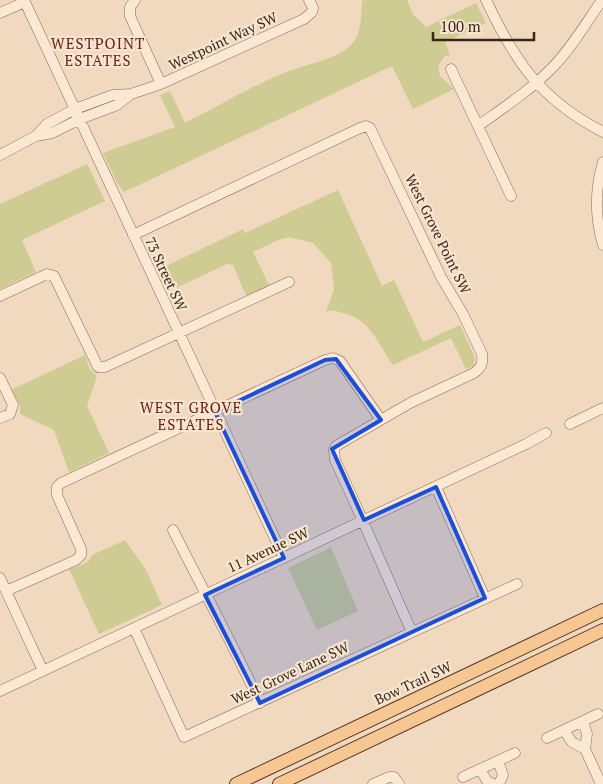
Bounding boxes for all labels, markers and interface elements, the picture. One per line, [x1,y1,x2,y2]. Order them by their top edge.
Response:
street label: Westpoint Way SW [166,7,281,74]
scale bar [433,10,534,42]
text: 100 m [440,16,481,36]
district label: WESTPOINT ESTATES [51,33,145,70]
street label: West Grove Point SW [401,171,476,298]
street label: 73 Street SW [141,234,192,315]
district label: WEST GROVE ESTATES [140,397,242,434]
street label: 11 Avenue SW [224,522,312,577]
street label: West Grove Lane SW [228,637,353,708]
street label: Bow Trail SW [371,656,455,709]

